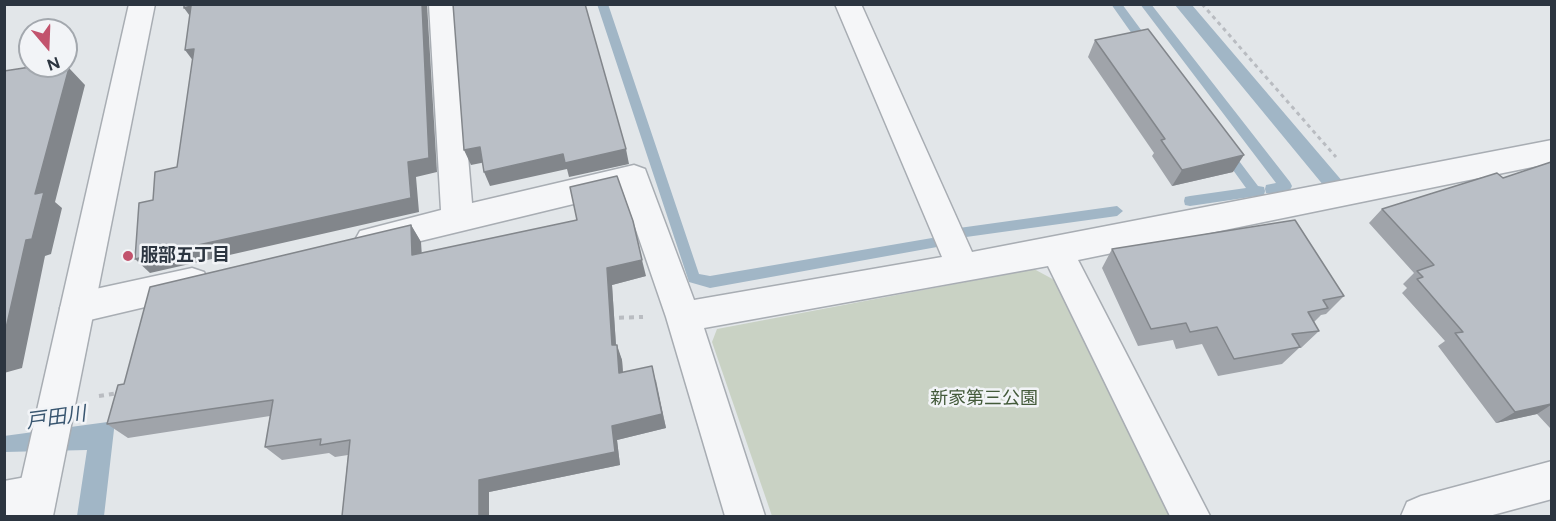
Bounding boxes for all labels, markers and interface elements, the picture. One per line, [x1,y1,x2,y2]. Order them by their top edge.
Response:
north arrow [18,18,78,78]
text: N [44,53,62,75]
place label: 服部五丁目 [140,245,230,267]
marker: 服部五丁目 [121,249,135,263]
park label: 新家第三公園 [930,388,1038,410]
water label: 戸田川 [25,402,87,434]

